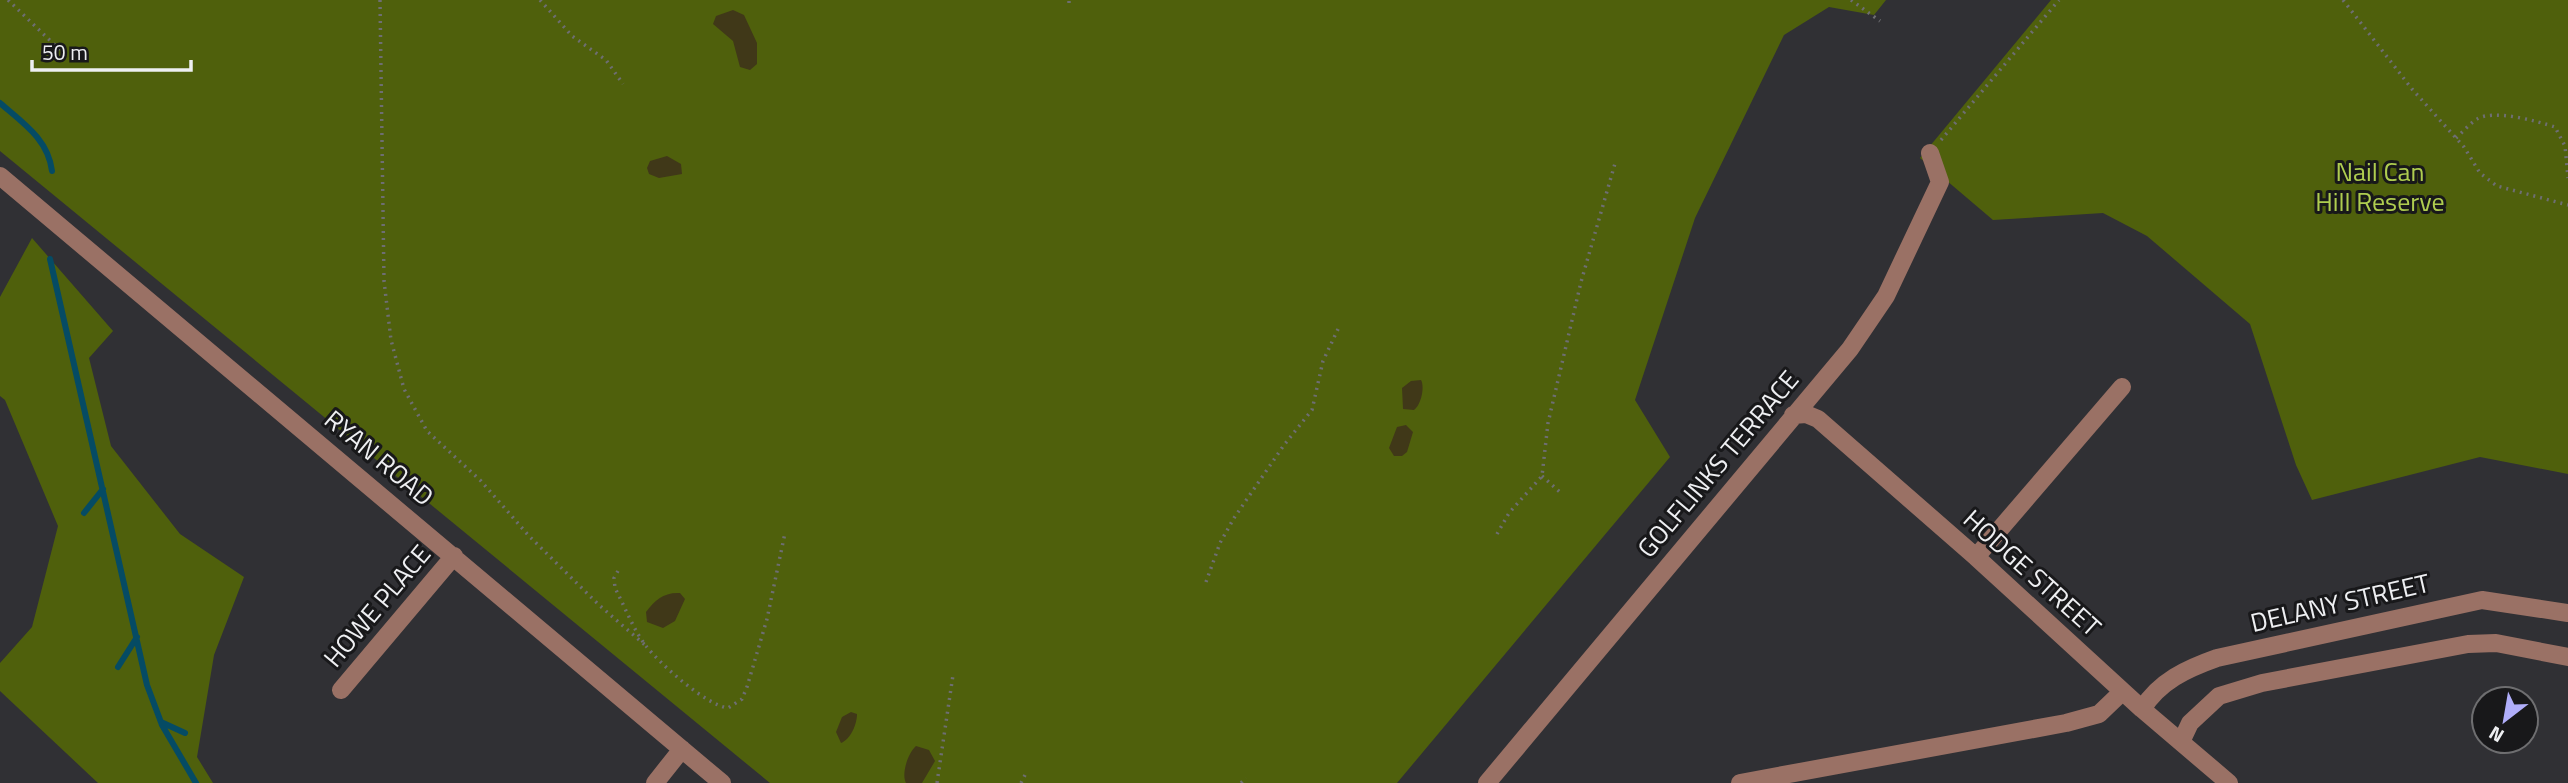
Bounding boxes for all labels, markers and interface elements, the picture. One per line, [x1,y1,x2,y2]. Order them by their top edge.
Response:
scale bar [32,28,191,72]
text: 50 m [42,36,88,68]
park label: Nail Can Hill Reserve [2315,152,2445,221]
street label: GOLFLINKS TERRACE [1627,362,1808,566]
street label: RYAN ROAD [316,400,442,515]
street label: HODGE STREET [1955,500,2110,645]
street label: HOWE PLACE [314,536,440,675]
street label: DELANY STREET [2247,563,2434,642]
north arrow [2470,685,2540,755]
text: N [2483,719,2509,751]

